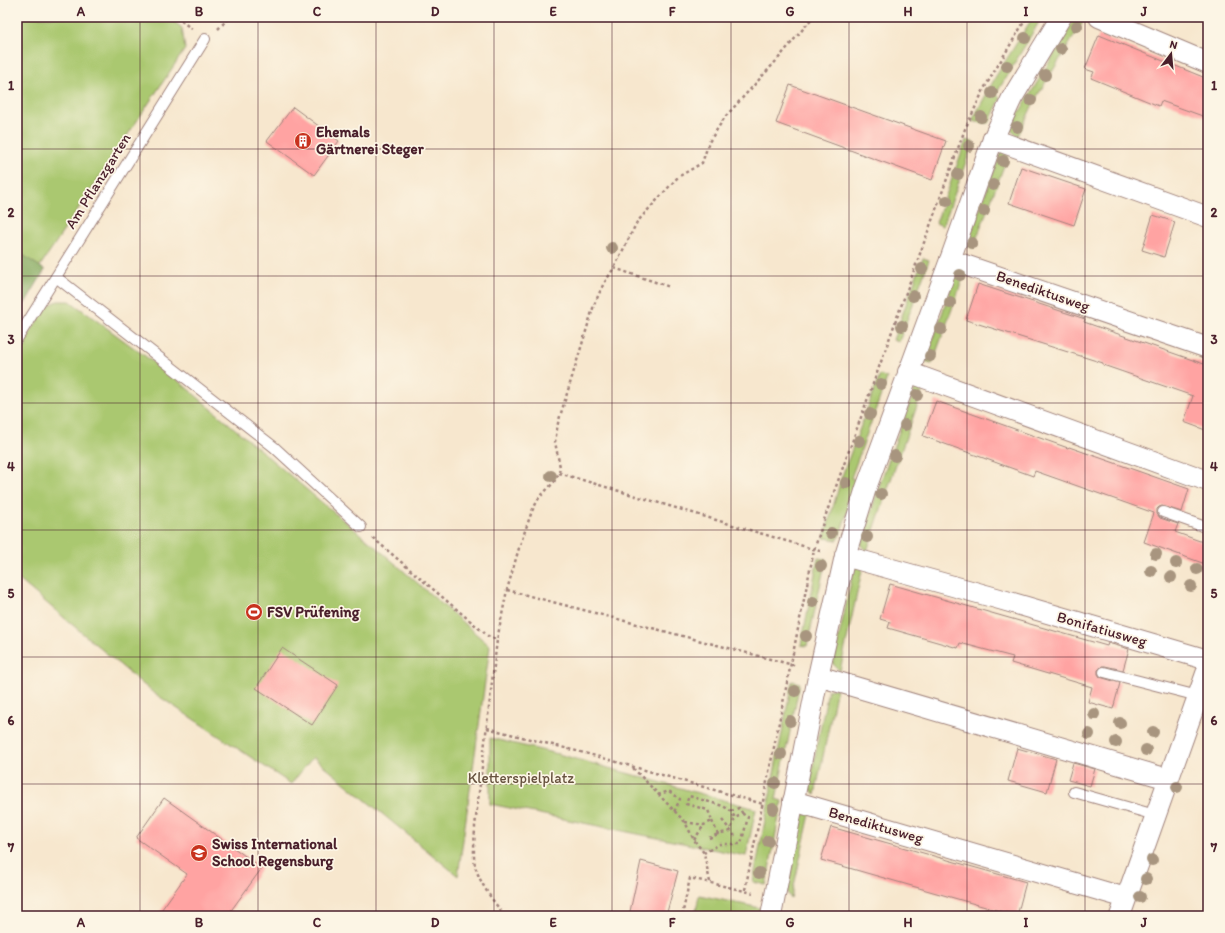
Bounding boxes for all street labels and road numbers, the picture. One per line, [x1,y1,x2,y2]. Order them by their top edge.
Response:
street label: Am Pflanzgarten [61,129,135,232]
street label: Benediktusweg [994,267,1092,316]
street label: Bonifatiusweg [1055,608,1149,650]
street label: Benediktusweg [827,803,926,847]

